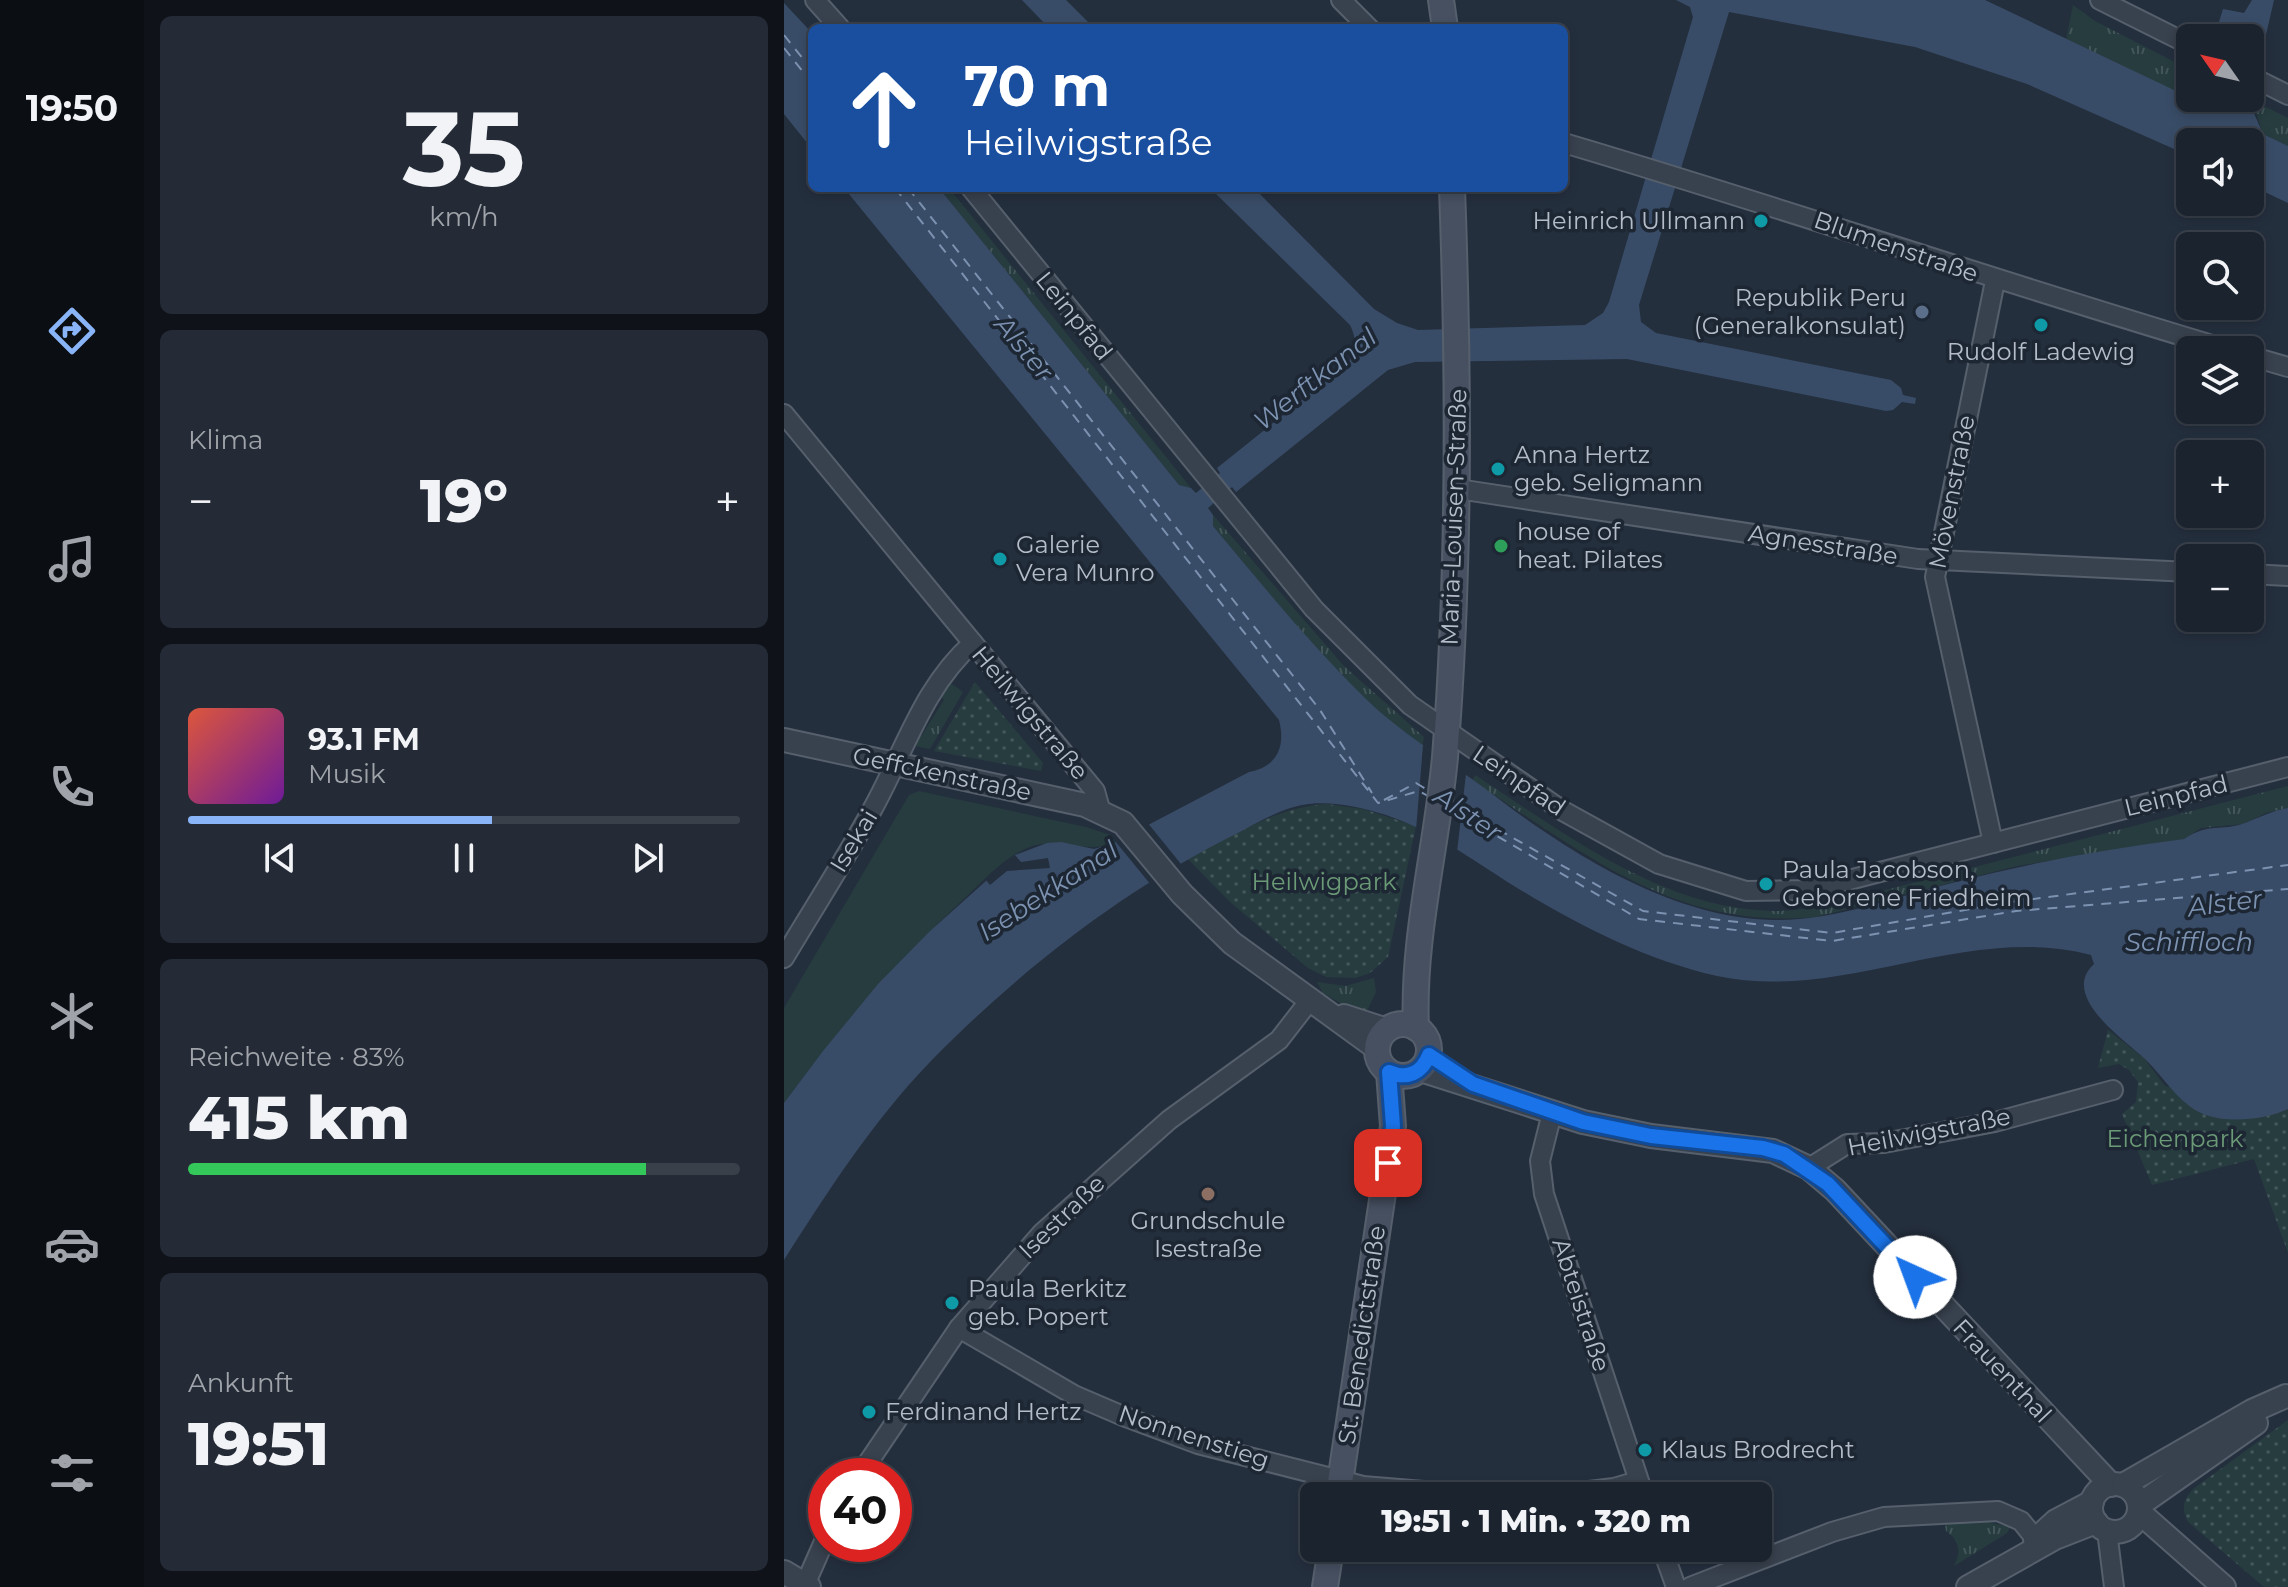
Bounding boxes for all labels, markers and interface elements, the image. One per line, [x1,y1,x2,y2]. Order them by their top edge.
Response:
north arrow [2176,24,2264,112]
map controls [2176,24,2264,632]
text: 70 m [964,52,1110,120]
icon: ahead [832,56,936,160]
text: 35 [403,85,525,212]
text: 19:50 [26,86,118,130]
text: Heilwigstraße [964,120,1213,164]
button: sound [2176,128,2264,216]
text: km/h [429,201,499,233]
street label: Blumenstraße [1810,205,1982,288]
place label: Heinrich Ullmann [1533,206,1745,235]
marker: Heinrich Ullmann [1752,212,1770,230]
button: search [2176,232,2264,320]
street label: Leinpfad [1030,265,1119,366]
place label: Republik Peru (Generalkonsulat) [1694,283,1906,340]
icon: directions [44,303,100,359]
marker: Republik Peru (Generalkonsulat) [1913,303,1931,321]
water label: Alster [986,308,1061,387]
marker: Rudolf Ladewig [2032,316,2050,334]
water label: Werftkanal [1247,321,1383,437]
button: layers [2176,336,2264,424]
place label: Rudolf Ladewig [1947,337,2135,366]
street label: Maria-Louisen-Straße [1435,388,1472,646]
street label: Mövenstraße [1922,413,1981,571]
text: Klima [188,424,263,456]
place label: Anna Hertz geb. Seligmann [1514,440,1703,497]
button: + [2176,440,2264,528]
marker: Anna Hertz geb. Seligmann [1489,460,1507,478]
text: 19° [420,464,508,537]
text: − [188,474,213,528]
text: + [715,474,740,528]
place label: house of heat. Pilates [1517,517,1663,574]
street label: Agnesstraße [1746,518,1900,571]
place label: Galerie Vera Munro [1016,530,1155,587]
icon: music [44,531,100,587]
marker: house of heat. Pilates [1492,537,1510,555]
button: − [2176,544,2264,632]
marker: Galerie Vera Munro [991,550,1009,568]
street label: Heilwigstraße [966,640,1095,785]
text: 93.1 FM [308,721,420,758]
street label: Leinpfad [1467,739,1571,822]
street label: Geffckenstraße [850,740,1034,807]
text: Musik [308,758,386,790]
icon: phone [44,759,100,815]
street label: Leinpfad [2121,769,2231,822]
water label: Alster [1426,779,1508,848]
street label: Isekai [824,804,884,877]
water label: Isebekkanal [972,834,1124,948]
icon: previous [258,836,302,880]
icon: pause [442,836,486,880]
icon: next [626,836,670,880]
place label: Paula Jacobson, Geborene Friedheim [1782,855,2031,912]
park label: Heilwigpark [1251,867,1397,896]
marker: Paula Jacobson, Geborene Friedheim [1757,875,1775,893]
water label: Alster [2184,883,2265,924]
water label: Schiffloch [2125,926,2253,958]
icon: climate [44,988,100,1044]
text: Reichweite · 83% [188,1041,405,1073]
text: 415 km [188,1081,410,1154]
street label: Heilwigstraße [1845,1101,2013,1162]
park label: Eichenpark [2107,1124,2244,1153]
pin [1354,1129,1422,1197]
icon: arrive [1366,1141,1410,1185]
street label: Isestraße [1013,1169,1111,1265]
marker: Grundschule Isestraße [1199,1185,1217,1203]
place label: Grundschule Isestraße [1130,1206,1286,1263]
icon: car [44,1216,100,1272]
street label: St. Benedictstraße [1332,1224,1391,1446]
street label: Abteistraße [1546,1234,1617,1375]
position arrow [1873,1235,1957,1319]
place label: Paula Berkitz geb. Popert [968,1274,1127,1331]
marker: Paula Berkitz geb. Popert [943,1294,961,1312]
street label: Frauenthal [1947,1313,2058,1429]
text: Ankunft [188,1367,294,1399]
place label: Ferdinand Hertz [885,1397,1081,1426]
street label: Nonnenstieg [1115,1399,1273,1475]
marker: Ferdinand Hertz [860,1403,878,1421]
text: 19:51 [188,1407,329,1480]
place label: Klaus Brodrecht [1661,1435,1855,1464]
marker: Klaus Brodrecht [1636,1441,1654,1459]
icon: filters [44,1445,100,1501]
speed limit sign: 40 [808,1458,912,1562]
text: 19:51 · 1 Min. · 320 m [1381,1503,1691,1540]

